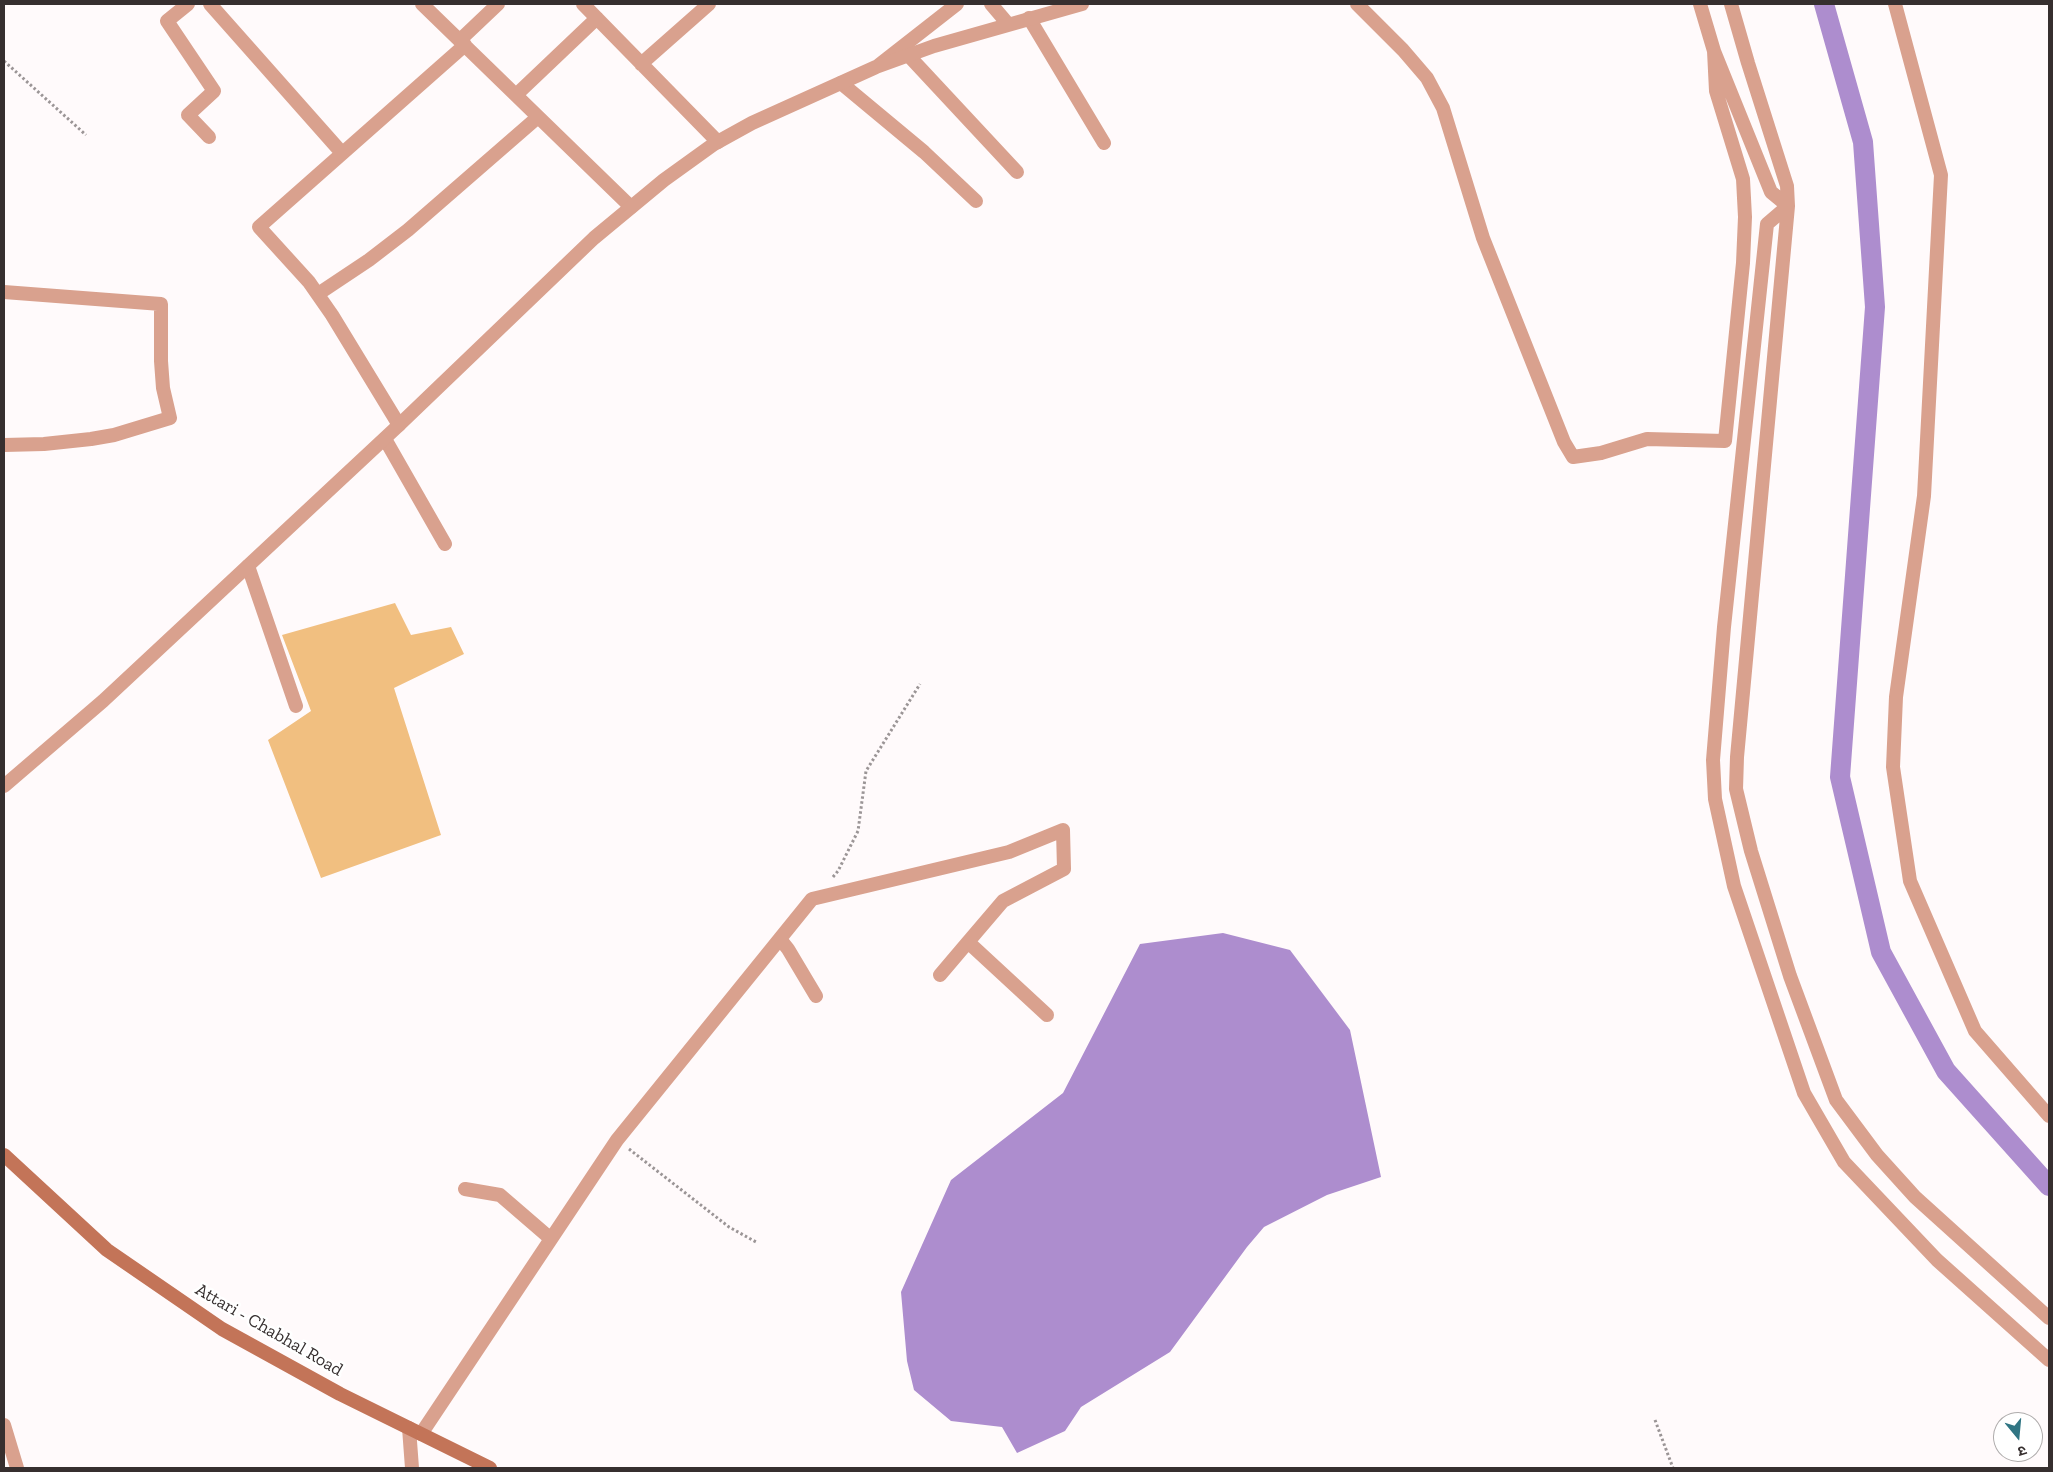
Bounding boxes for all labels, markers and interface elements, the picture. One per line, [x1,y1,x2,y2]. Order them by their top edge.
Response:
street label: Attari - Chabhal Road [191,1279,347,1381]
north arrow [1993,1412,2043,1462]
text: उ [2016,1442,2029,1460]

